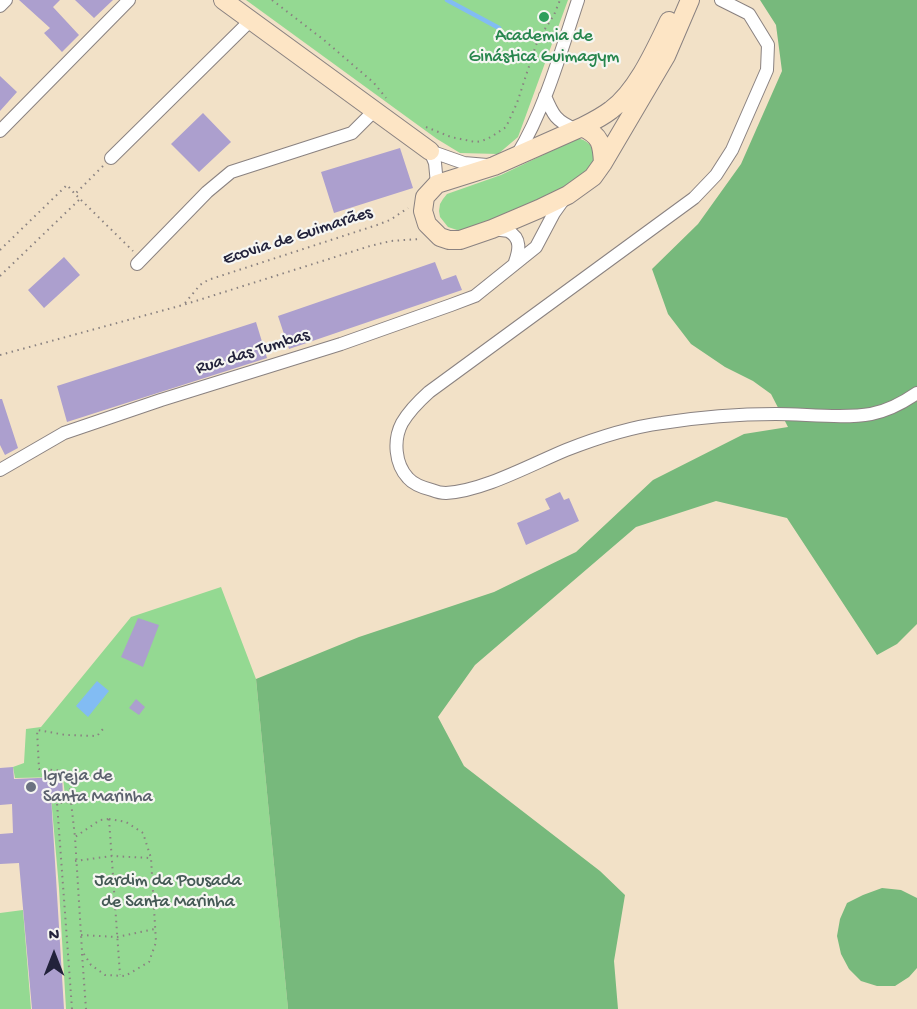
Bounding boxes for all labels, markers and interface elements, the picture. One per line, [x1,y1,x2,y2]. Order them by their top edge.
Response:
marker: Academia de Ginástica Guimagym [537,10,551,24]
place label: Academia de Ginástica Guimagym [469,26,619,68]
street label: Ecovia de Guimarães [221,203,375,271]
street label: Rua das Tumbas [193,325,313,381]
place label: Igreja de Santa Marinha [43,766,152,808]
marker: Igreja de Santa Marinha [24,780,38,794]
park label: Jardim da Pousada de Santa Marinha [94,871,242,914]
north arrow [24,925,84,985]
text: N [49,927,59,946]

